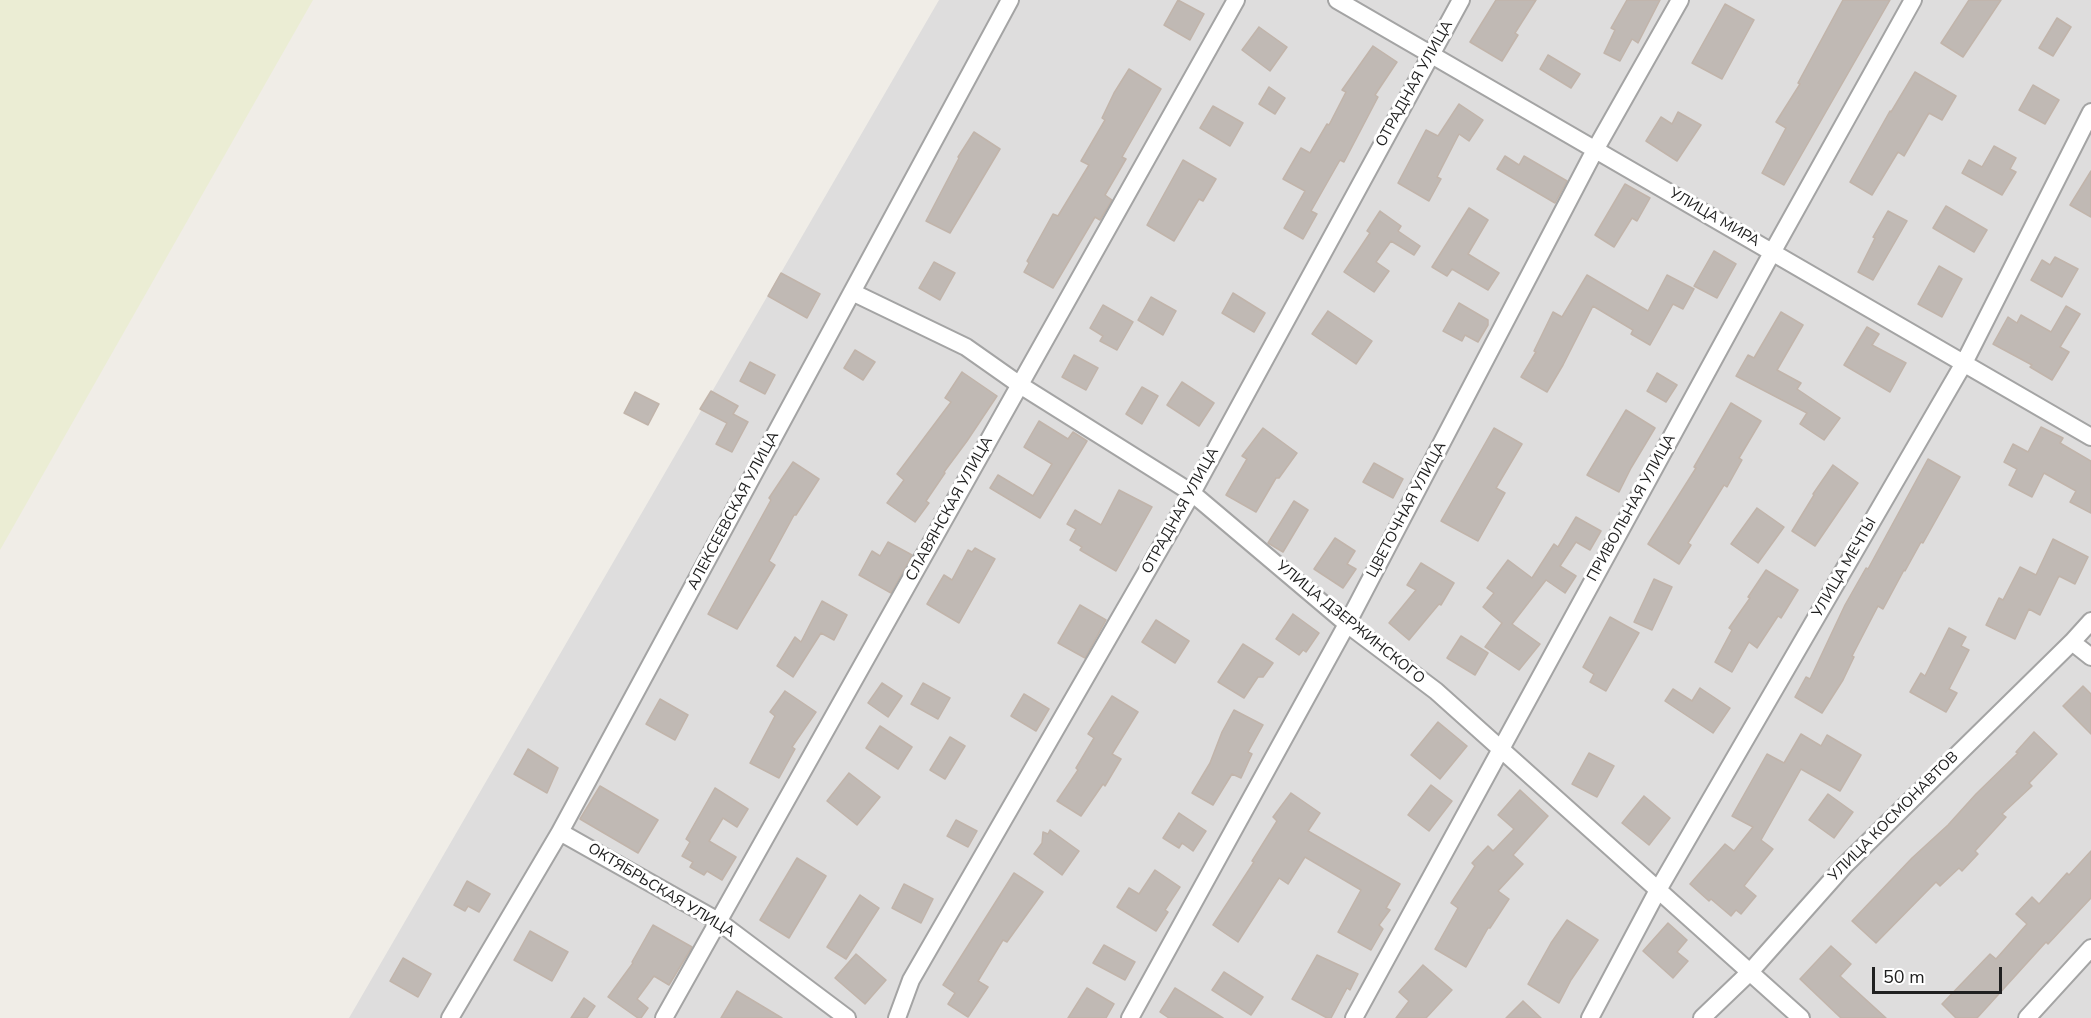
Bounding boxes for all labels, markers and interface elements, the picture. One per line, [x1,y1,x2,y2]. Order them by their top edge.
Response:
street label: ОТРАДНАЯ УЛИЦА [1373,18,1457,150]
street label: УЛИЦА МИРА [1665,185,1763,251]
street label: АЛЕКСЕЕВСКАЯ УЛИЦА [685,429,783,593]
street label: ПРИВОЛЬНАЯ УЛИЦА [1584,431,1680,585]
street label: СЛАВЯНСКАЯ УЛИЦА [903,433,997,585]
street label: ЦВЕТОЧНАЯ УЛИЦА [1363,439,1451,581]
street label: ОТРАДНАЯ УЛИЦА [1139,445,1223,577]
street label: УЛИЦА МЕЧТЫ [1809,515,1881,621]
street label: УЛИЦА ДЗЕРЖИНСКОГО [1272,558,1428,688]
street label: УЛИЦА КОСМОНАВТОВ [1825,748,1963,886]
street label: ОКТЯБРЬСКАЯ УЛИЦА [584,840,738,942]
scale bar [1875,955,2006,993]
text: 50 m [1883,965,1925,989]

